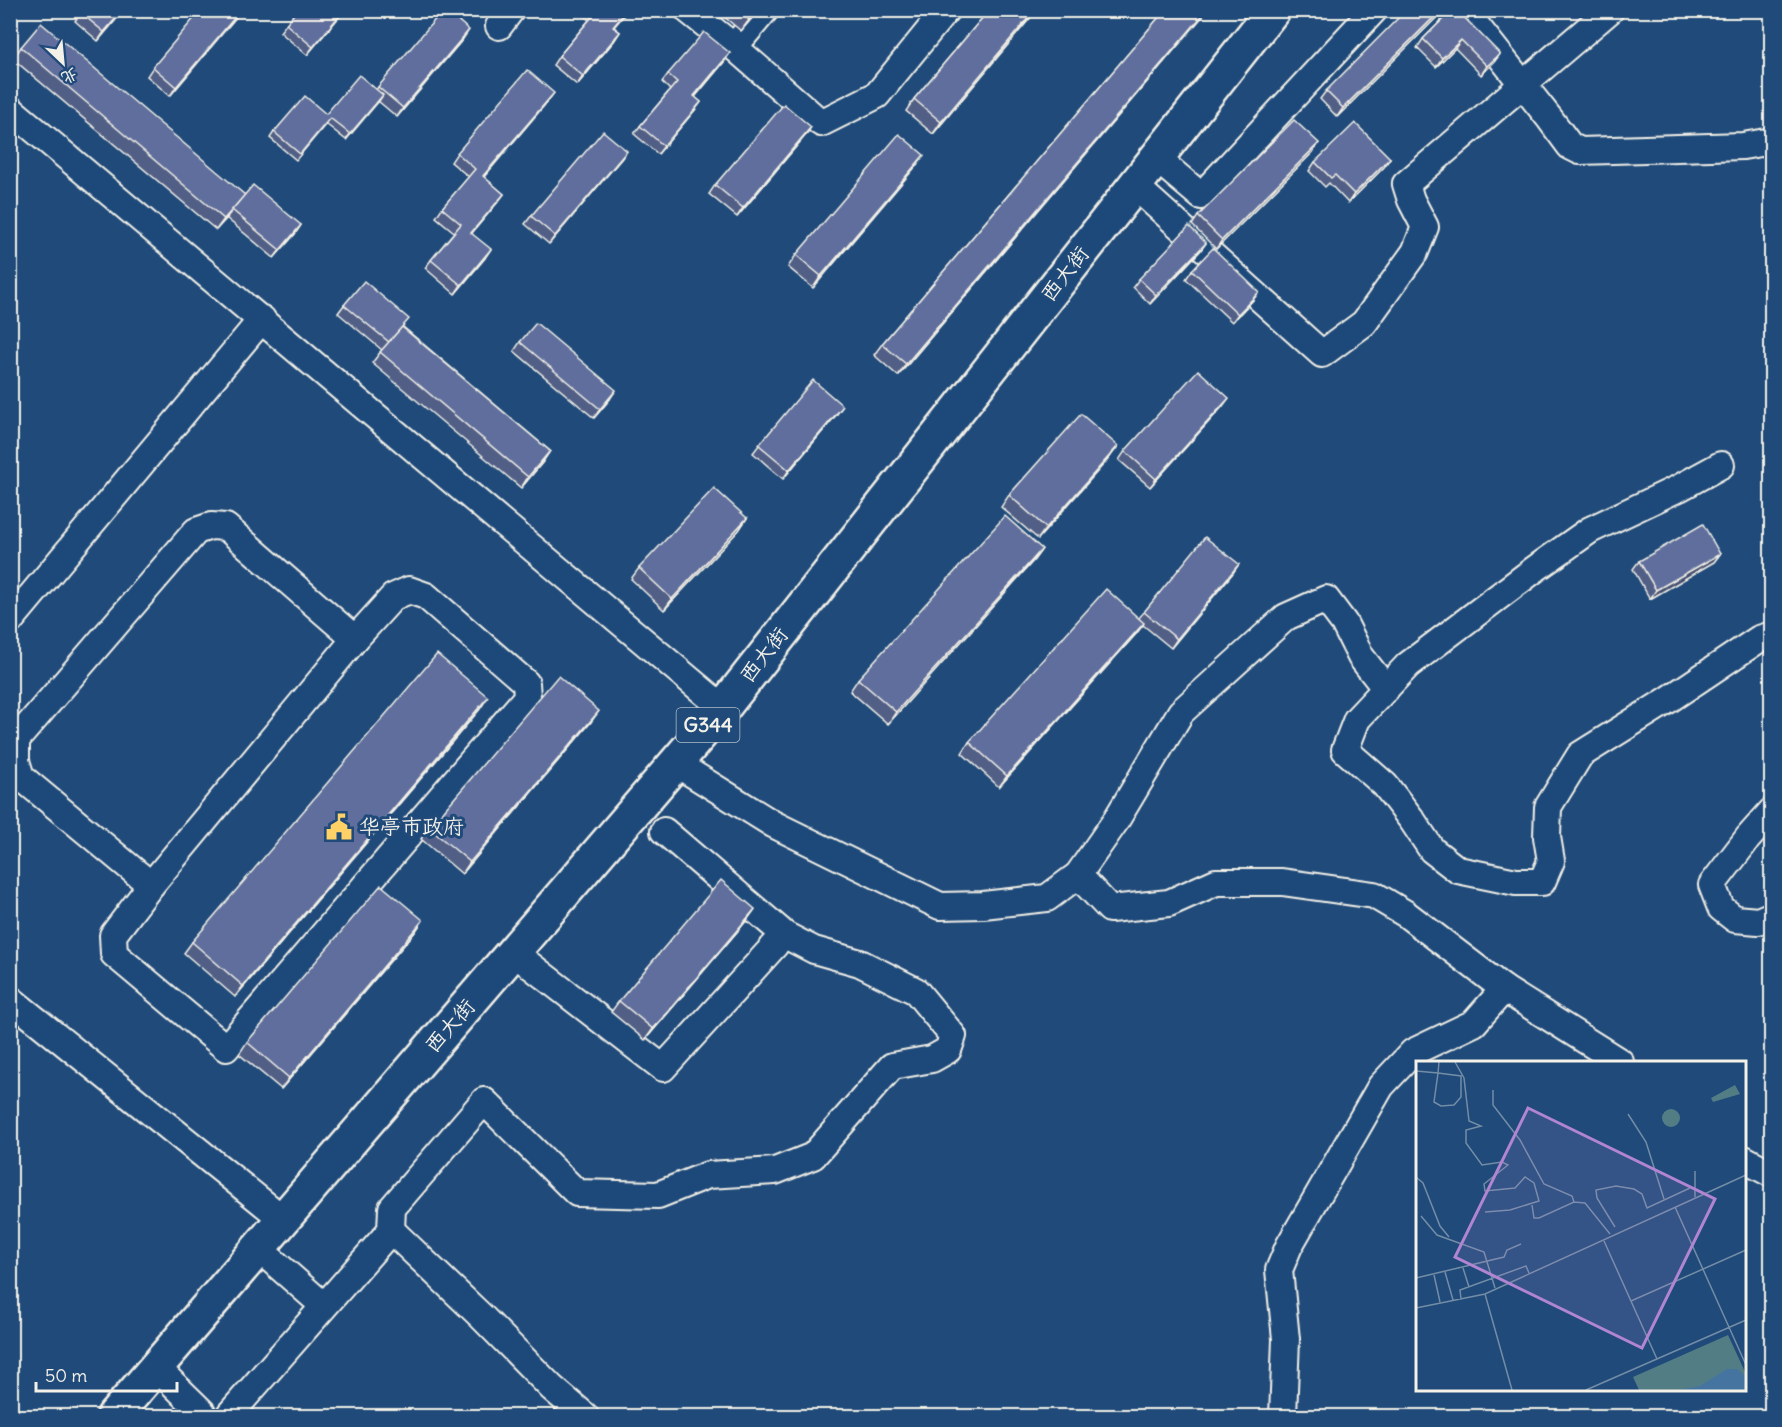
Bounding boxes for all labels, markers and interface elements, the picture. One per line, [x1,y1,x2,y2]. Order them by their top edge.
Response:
north arrow [33,33,93,93]
text: 北 [58,64,81,89]
street label: 西大街 [1035,241,1095,307]
street label: 西大街 [734,622,794,688]
road number: G344 [676,708,740,742]
public building icon: 华亭市政府 [324,812,354,842]
place label: 华亭市政府 [359,813,464,840]
street label: 西大街 [419,993,480,1058]
inset map [1416,1061,1746,1391]
scale bar [36,1355,177,1393]
text: 50 m [45,1364,87,1387]

